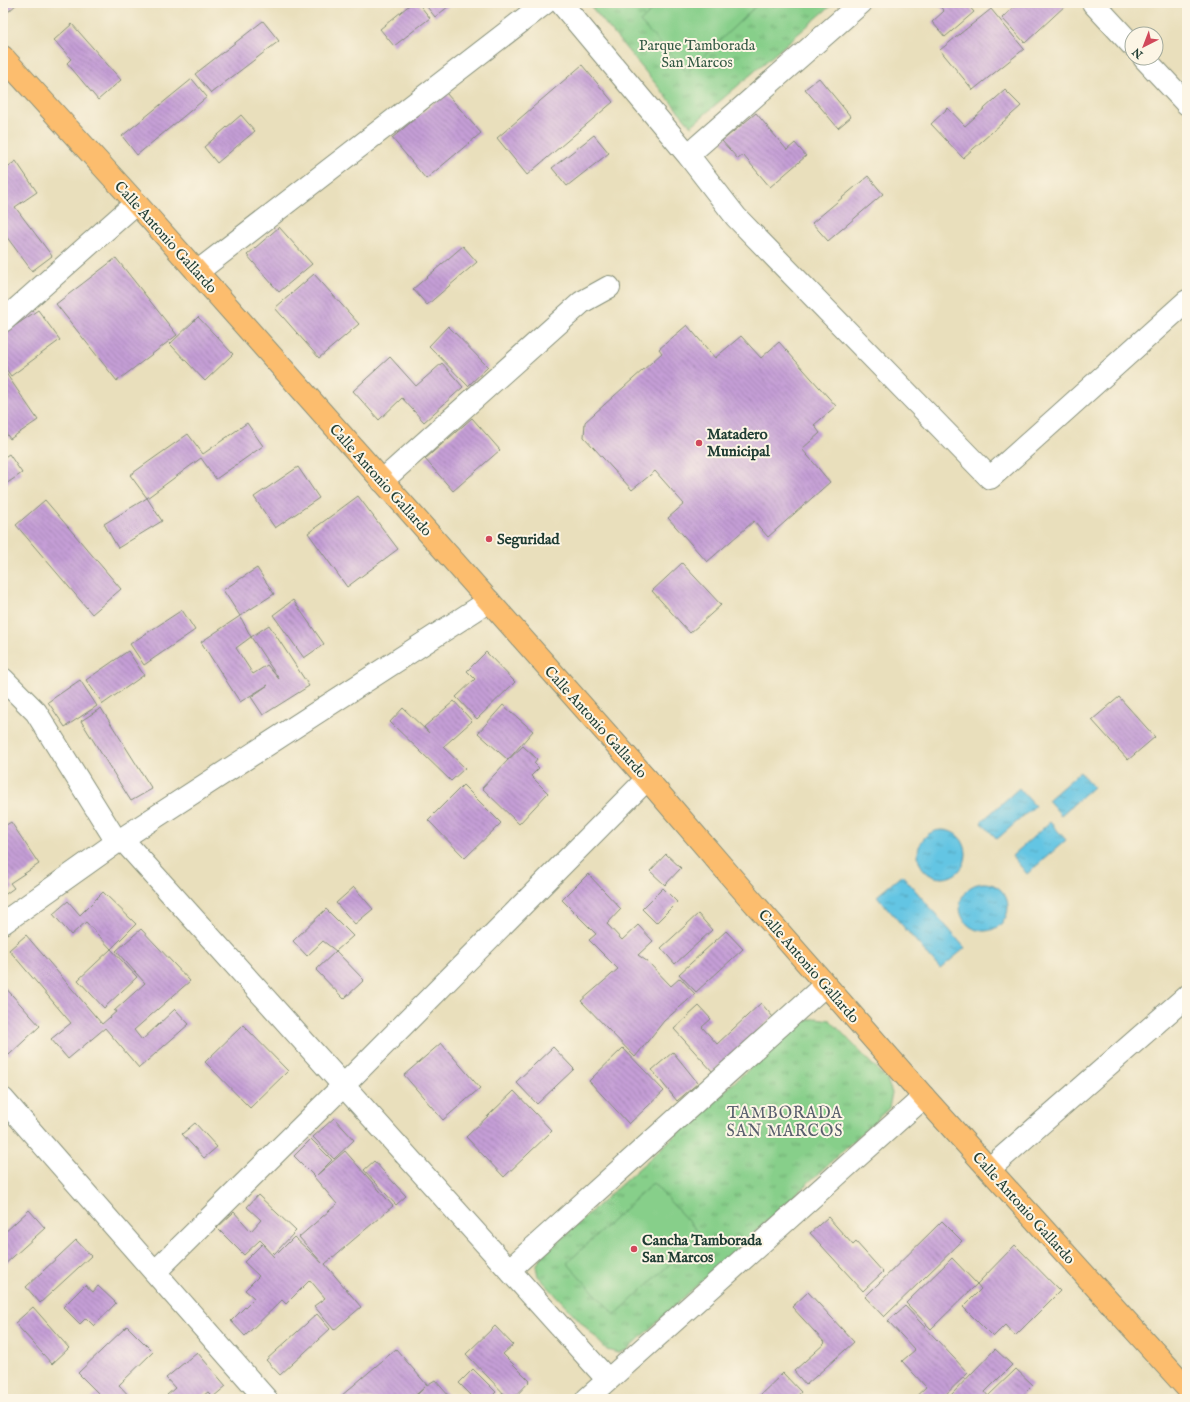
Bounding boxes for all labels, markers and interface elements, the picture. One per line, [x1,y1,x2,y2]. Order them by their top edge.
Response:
north arrow [1124,26,1164,66]
park label: Parque Tamborada San Marcos [639,36,756,72]
text: N [1129,44,1147,62]
street label: Calle Antonio Gallardo [110,177,221,297]
street label: Calle Antonio Gallardo [325,420,436,540]
place label: Matadero Municipal [707,425,771,461]
marker: Matadero Municipal [694,438,704,448]
place label: Seguridad [497,530,560,549]
marker: Seguridad [484,534,494,544]
street label: Calle Antonio Gallardo [540,662,651,782]
street label: Calle Antonio Gallardo [754,905,863,1027]
district label: TAMBORADA SAN MARCOS [727,1104,843,1142]
street label: Calle Antonio Gallardo [968,1148,1079,1268]
place label: Cancha Tamborada San Marcos [642,1231,762,1267]
marker: Cancha Tamborada San Marcos [629,1244,639,1254]

